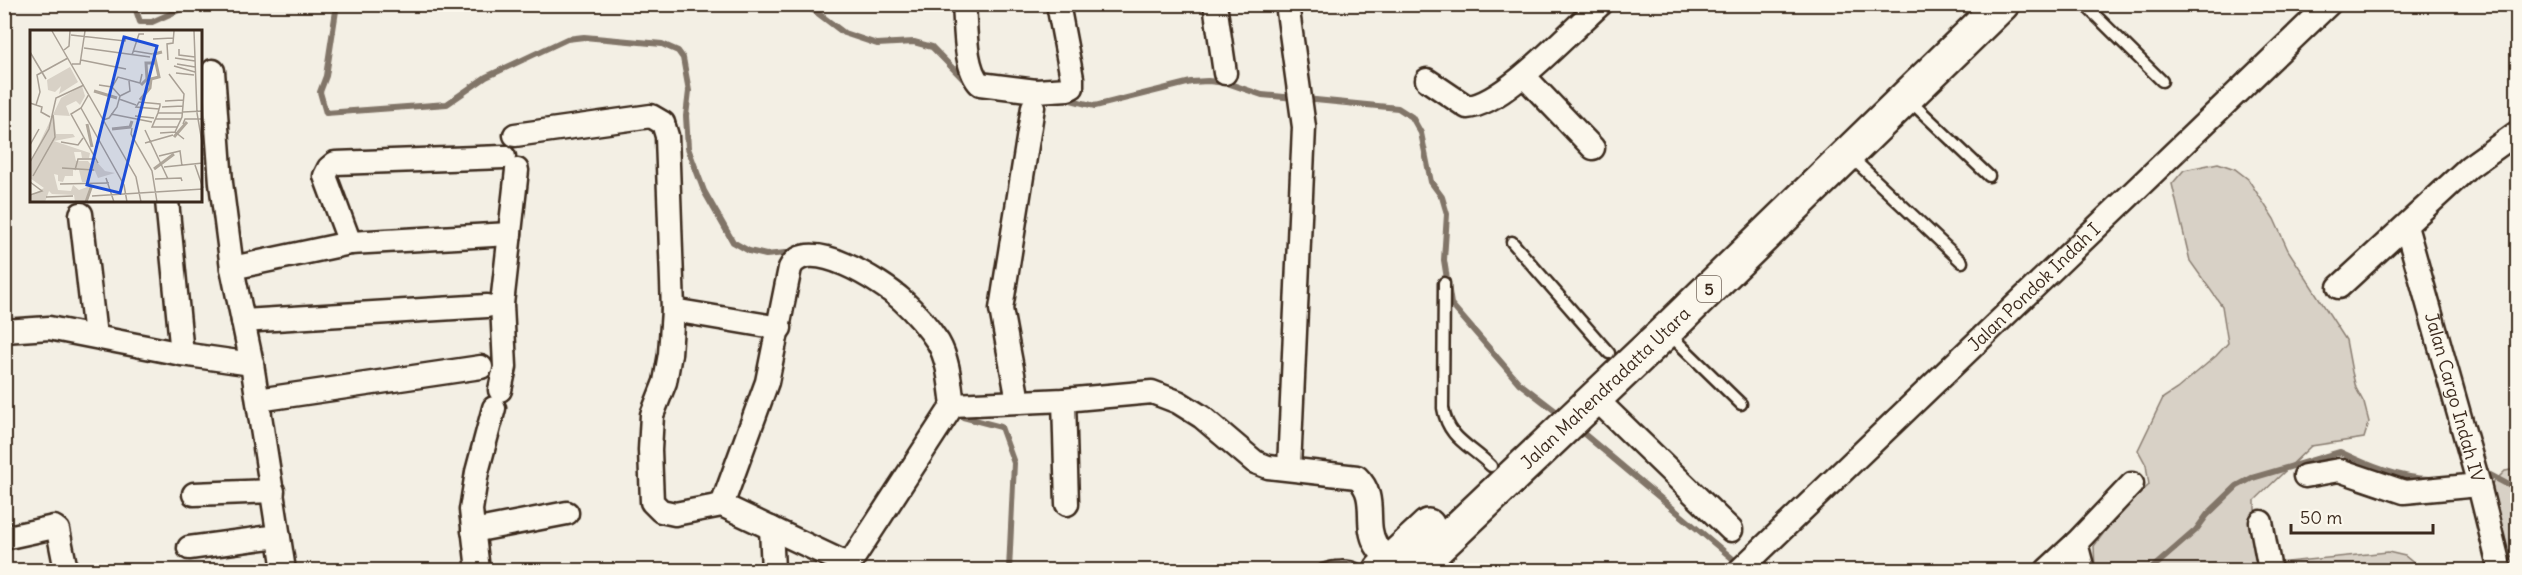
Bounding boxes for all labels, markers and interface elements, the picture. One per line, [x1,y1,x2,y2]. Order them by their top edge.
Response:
inset map [30,30,202,202]
street label: Jalan Pondok Indah I [1963,218,2105,356]
road number: 5 [1697,276,1721,302]
street label: Jalan Mahendradatta Utara [1516,302,1695,474]
street label: Jalan Cargo Indah IV [2420,310,2490,484]
scale bar [2291,497,2434,535]
text: 50 m [2300,506,2342,529]

